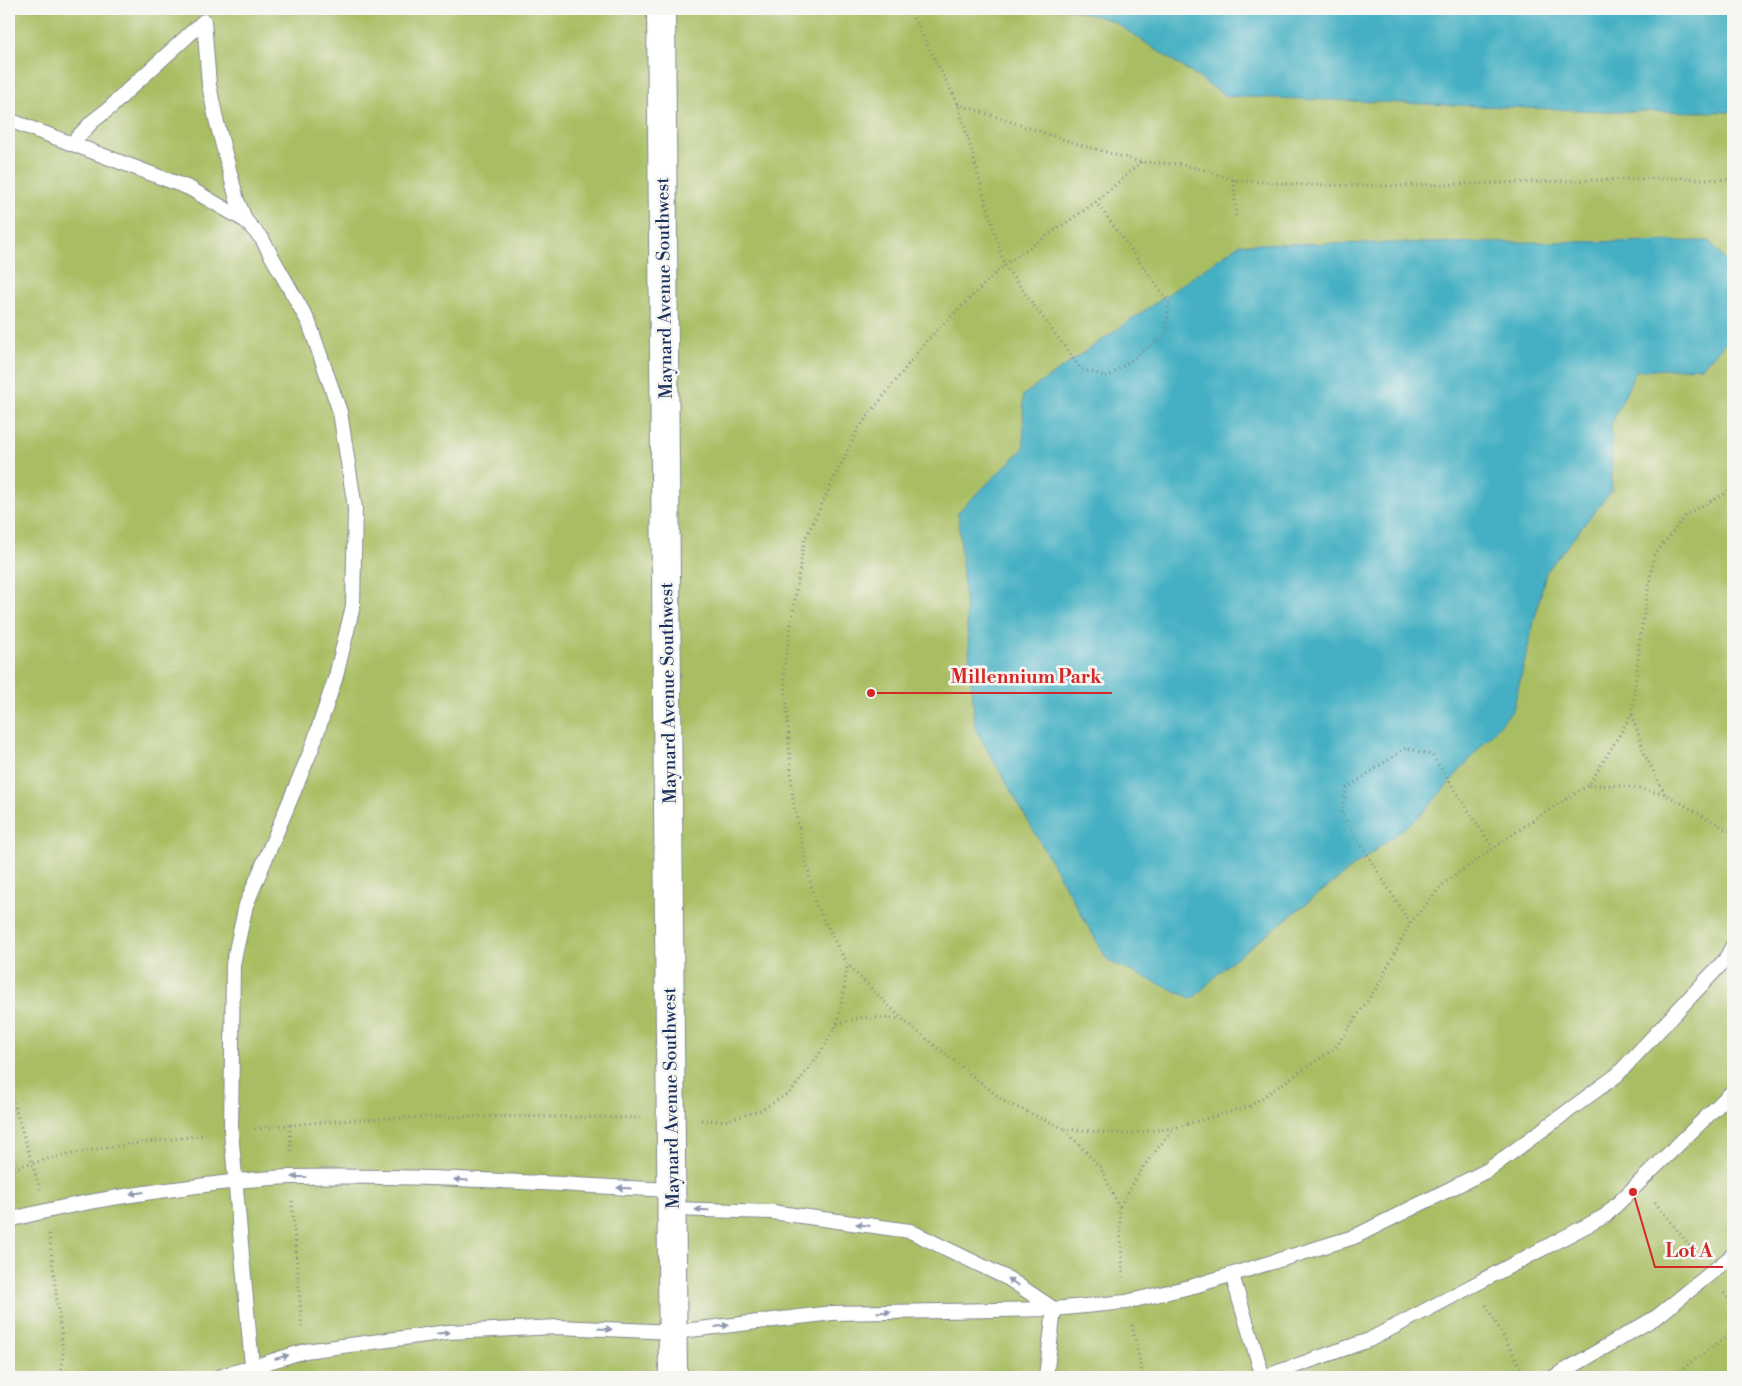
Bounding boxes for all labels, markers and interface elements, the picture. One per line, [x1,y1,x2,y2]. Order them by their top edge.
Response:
street label: Maynard Avenue Southwest [651,176,678,399]
street label: Maynard Avenue Southwest [655,581,682,804]
callout: Millennium Park [941,659,1112,693]
text: Millennium Park [950,665,1102,689]
street label: Maynard Avenue Southwest [658,986,685,1209]
one-way arrow [291,1173,307,1181]
one-way arrow [453,1175,469,1183]
one-way arrow [615,1183,631,1191]
one-way arrow [129,1190,145,1198]
one-way arrow [693,1206,709,1214]
one-way arrow [855,1220,871,1228]
callout: Lot A [1655,1233,1723,1267]
text: Lot A [1665,1239,1713,1263]
one-way arrow [1007,1277,1020,1287]
one-way arrow [876,1308,892,1316]
one-way arrow [714,1322,730,1330]
one-way arrow [597,1325,613,1333]
one-way arrow [435,1329,451,1337]
one-way arrow [275,1353,290,1361]

